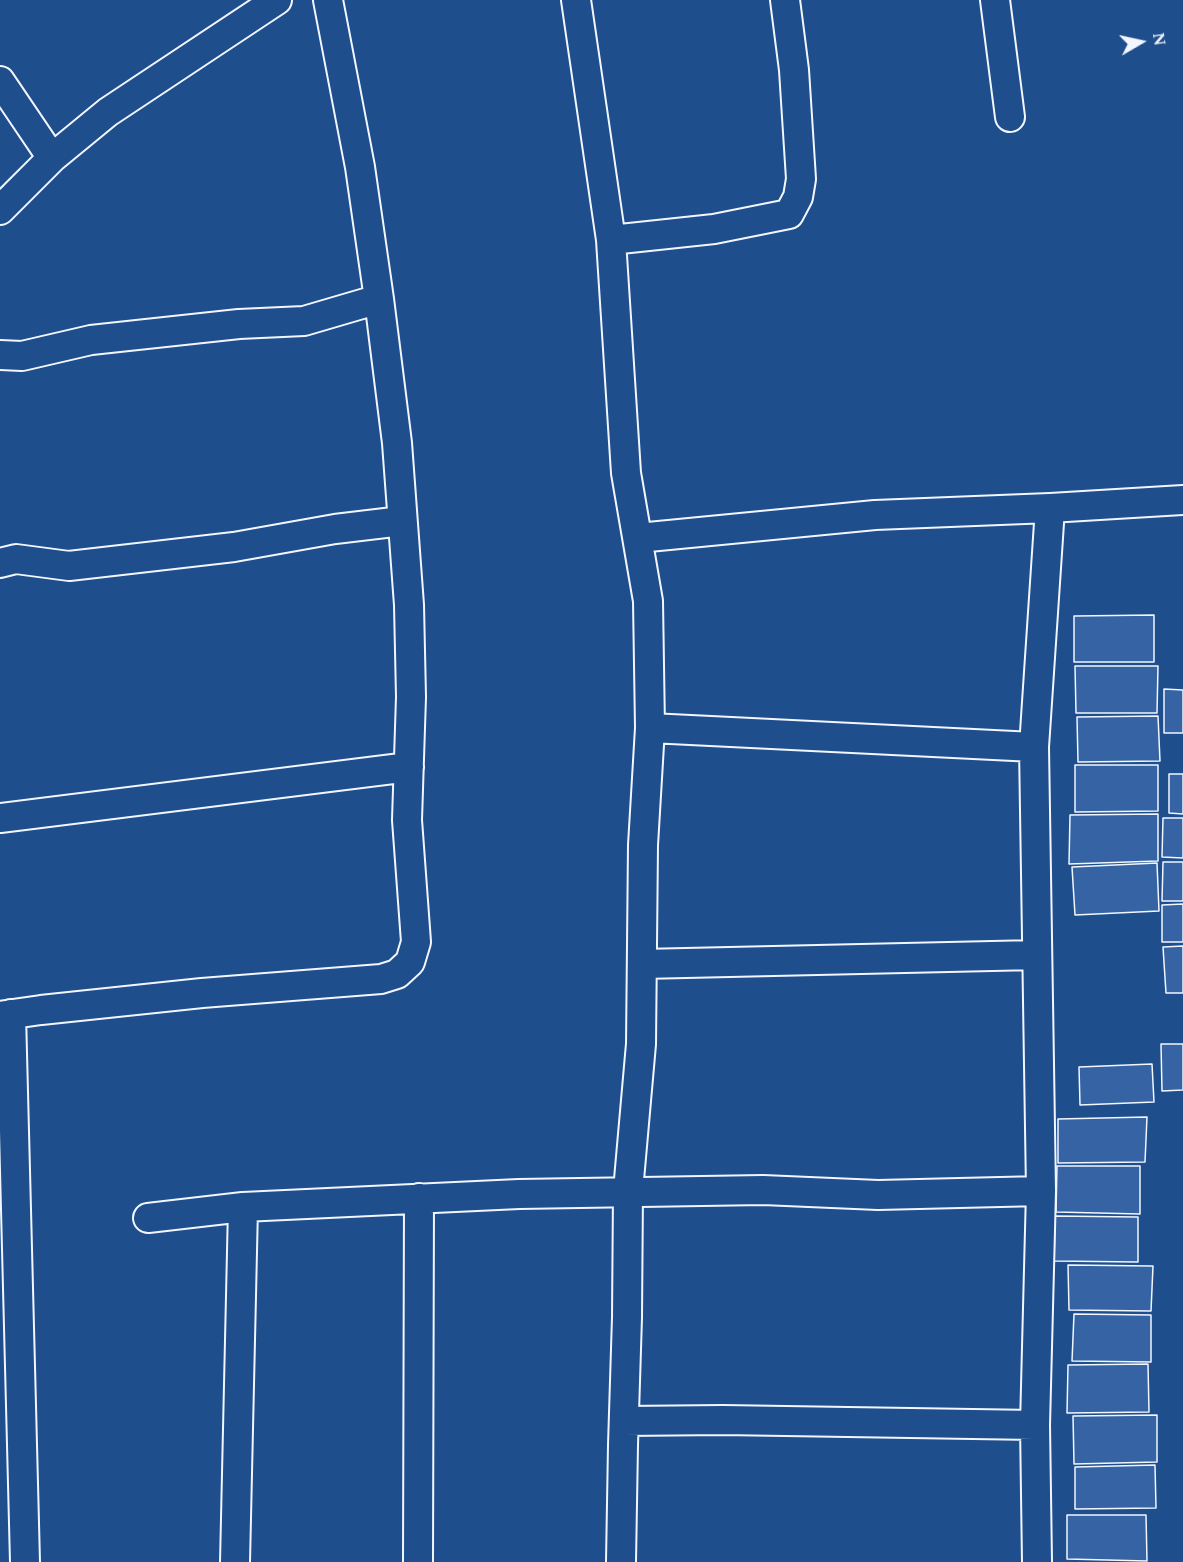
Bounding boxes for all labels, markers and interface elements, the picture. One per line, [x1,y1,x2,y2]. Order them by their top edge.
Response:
north arrow [1111,12,1171,72]
text: N [1146,31,1172,48]

